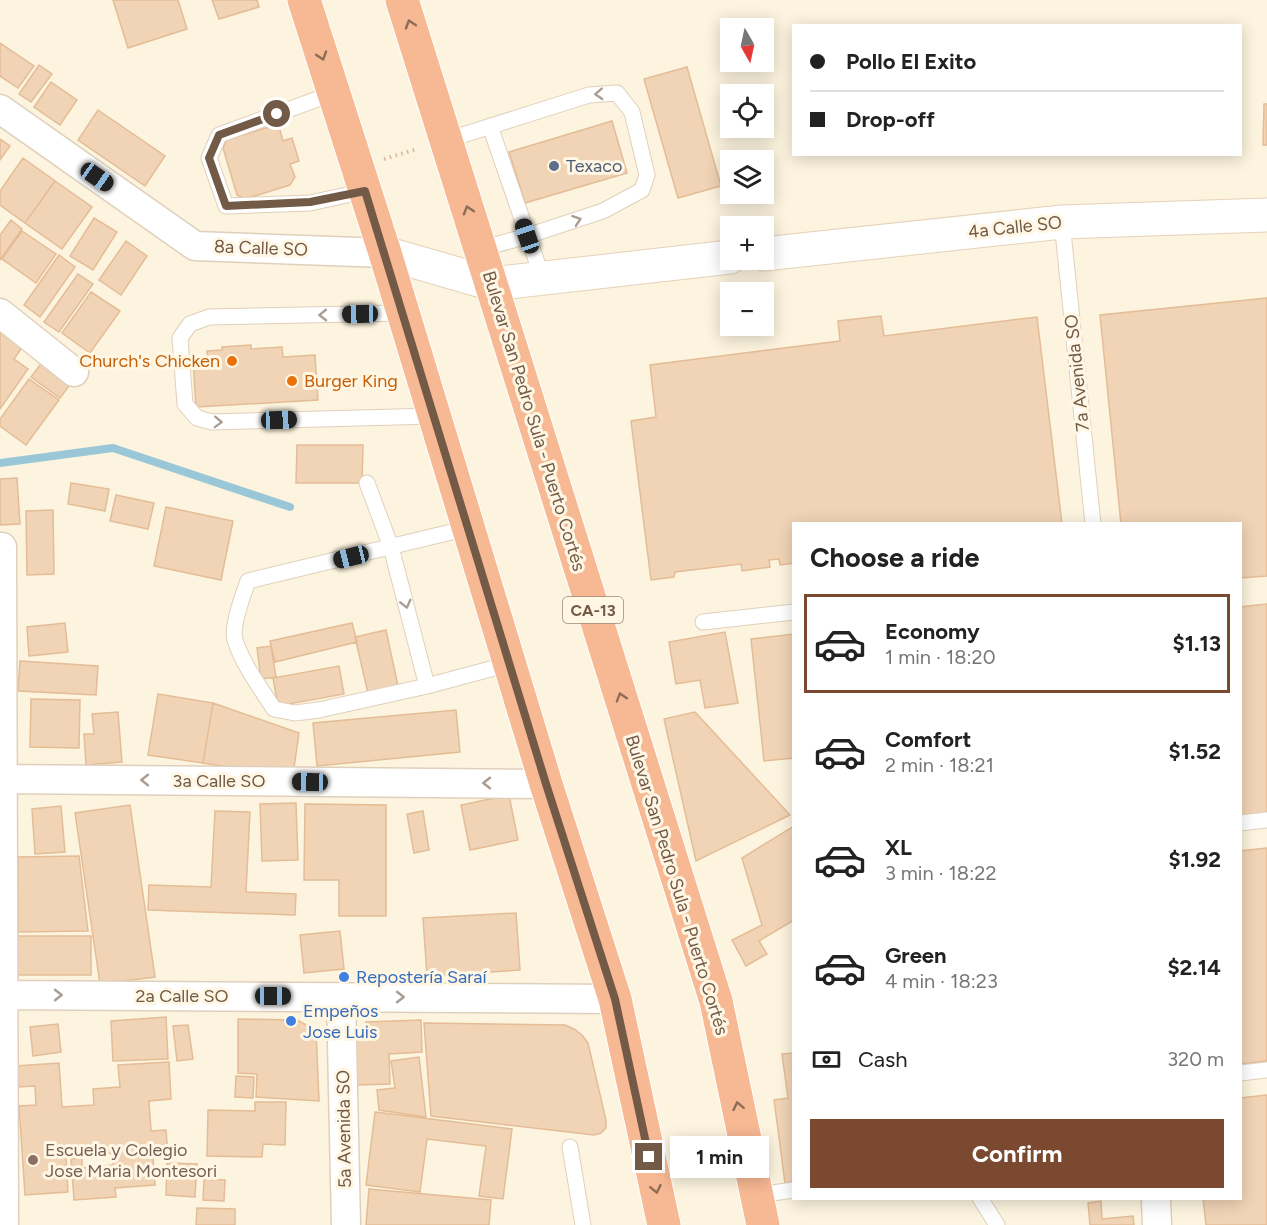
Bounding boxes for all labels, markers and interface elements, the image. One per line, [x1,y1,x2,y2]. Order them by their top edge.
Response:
north arrow [720,18,774,72]
map controls [720,18,774,336]
one-way arrow [405,19,417,30]
text: Pollo El Exito [846,48,976,75]
one-way arrow [315,50,327,61]
button: locate [720,84,774,138]
one-way arrow [595,88,604,101]
route start [263,100,290,127]
text: Drop-off [846,106,935,133]
button: layers [720,150,774,204]
place label: Texaco [566,155,622,177]
car [77,159,117,195]
marker: Texaco [547,159,561,173]
one-way arrow [463,205,476,216]
street label: 4a Calle SO [967,211,1063,243]
one-way arrow [571,214,582,227]
car [513,216,541,256]
button: + [720,216,774,270]
street label: 8a Calle SO [214,235,308,261]
street label: Bulevar San Pedro Sula - Puerto Cortés [478,268,590,574]
button: − [720,282,774,336]
car [342,305,378,323]
one-way arrow [319,308,328,321]
street label: 7a Avenida SO [1060,313,1094,433]
place label: Church's Chicken [79,350,220,372]
marker: Church's Chicken [225,354,239,368]
place label: Burger King [304,370,398,392]
marker: Burger King [285,374,299,388]
car [261,410,297,430]
one-way arrow [213,415,222,428]
text: Choose a ride [810,541,979,574]
car [331,544,371,570]
road number: CA-13 [563,597,623,623]
one-way arrow [399,598,411,608]
icon: car [813,617,867,671]
text: Economy [885,618,980,645]
text: $1.13 [1173,630,1221,657]
text: 1 min · 18:20 [885,645,996,669]
one-way arrow [616,692,628,703]
icon: car [813,725,867,779]
text: Comfort [885,726,971,753]
street label: Bulevar San Pedro Sula - Puerto Cortés [621,732,733,1038]
text: $1.52 [1169,738,1221,765]
text: 2 min · 18:21 [885,753,994,777]
street label: 3a Calle SO [173,770,265,792]
car [292,773,328,791]
one-way arrow [141,774,150,786]
one-way arrow [483,777,492,789]
icon: car [813,833,867,887]
text: XL [885,834,912,861]
text: $1.92 [1169,846,1221,873]
text: 3 min · 18:22 [885,861,997,885]
icon: car [813,941,867,995]
text: Green [885,942,947,969]
text: $2.14 [1167,954,1221,981]
place label: Repostería Saraí [356,966,488,988]
text: 4 min · 18:23 [885,969,998,993]
marker: Repostería Saraí [337,970,351,984]
street label: 2a Calle SO [135,985,229,1007]
car [255,987,291,1005]
one-way arrow [54,989,63,1001]
one-way arrow [396,991,405,1003]
place label: Empeños Jose Luis [303,1000,378,1043]
marker: Empeños Jose Luis [284,1014,298,1028]
icon: cash [810,1043,843,1076]
text: Cash [858,1046,908,1073]
text: 320 m [1167,1047,1224,1071]
street label: 5a Avenida SO [332,1070,356,1188]
one-way arrow [732,1101,745,1111]
button: Confirm [810,1119,1224,1188]
callout: 1 min [670,1136,769,1178]
place label: Escuela y Colegio Jose Maria Montesori [45,1139,217,1182]
route end [635,1143,662,1170]
text: 1 min [696,1145,743,1169]
marker: Escuela y Colegio Jose Maria Montesori [26,1153,40,1167]
one-way arrow [649,1184,662,1194]

